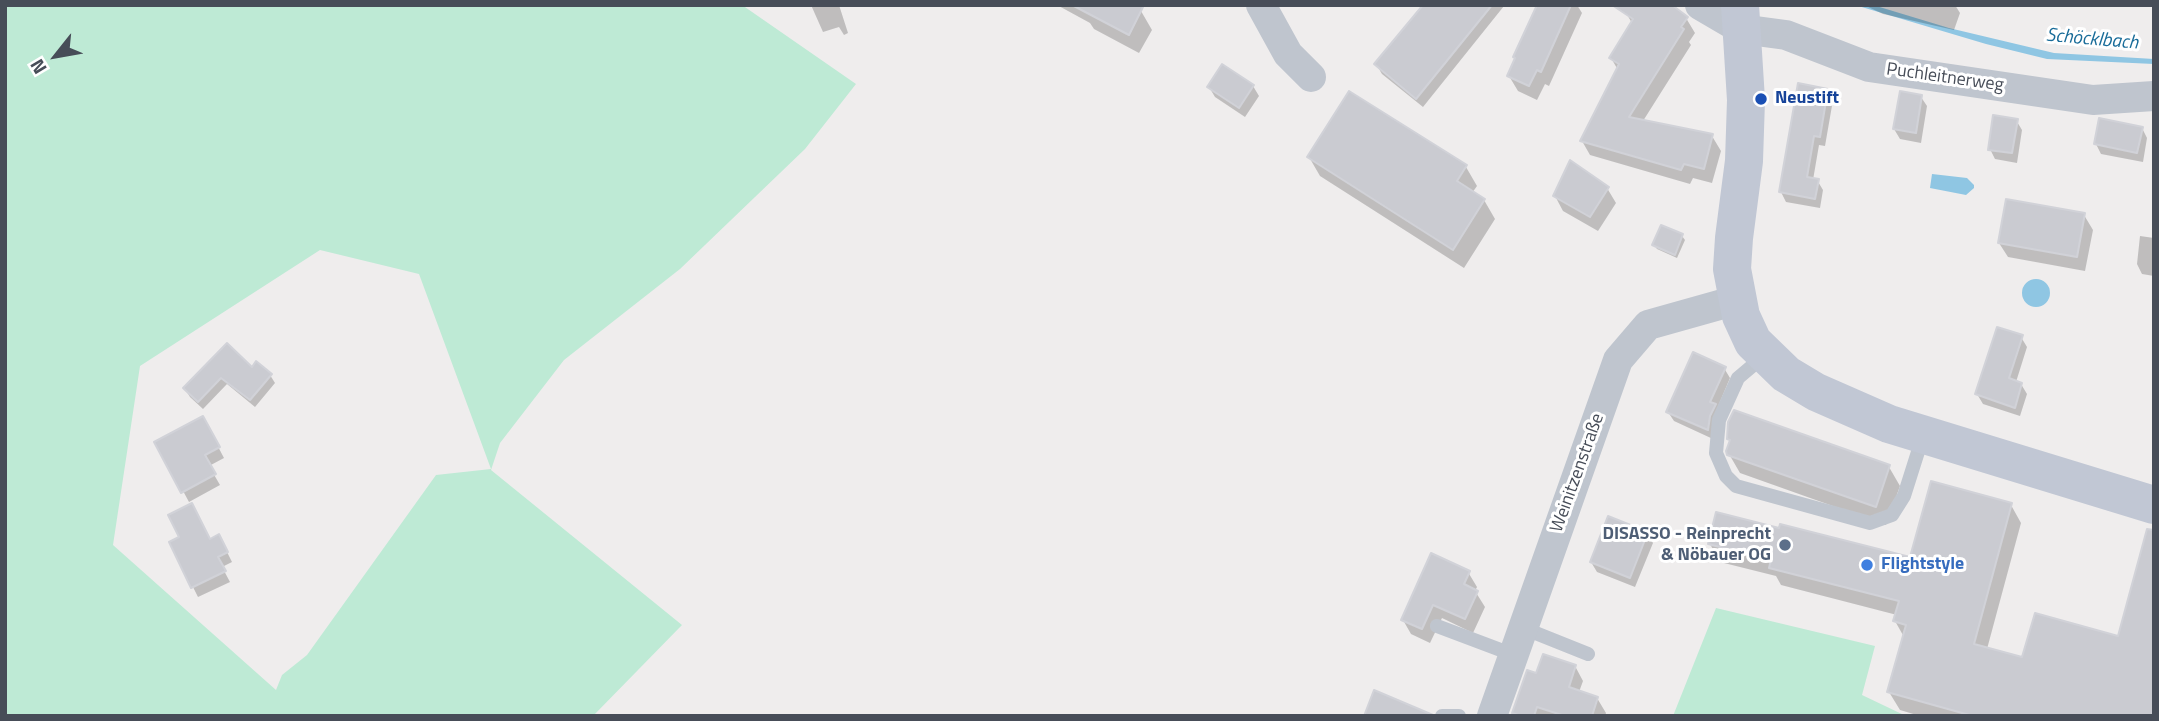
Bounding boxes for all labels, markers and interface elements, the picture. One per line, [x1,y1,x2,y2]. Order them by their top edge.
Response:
north arrow [21,21,91,91]
water label: Schöcklbach [2045,25,2139,55]
text: N [22,54,53,80]
street label: Puchleitnerweg [1885,59,2005,97]
place label: Neustift [1775,88,1839,110]
marker: Neustift [1753,91,1769,107]
street label: Weinitzenstraße [1547,411,1609,535]
place label: DISASSO - Reinprecht & Nöbauer OG [1602,524,1771,566]
marker: DISASSO - Reinprecht & Nöbauer OG [1777,537,1793,553]
place label: Flightstyle [1881,554,1964,576]
marker: Flightstyle [1859,557,1875,573]

